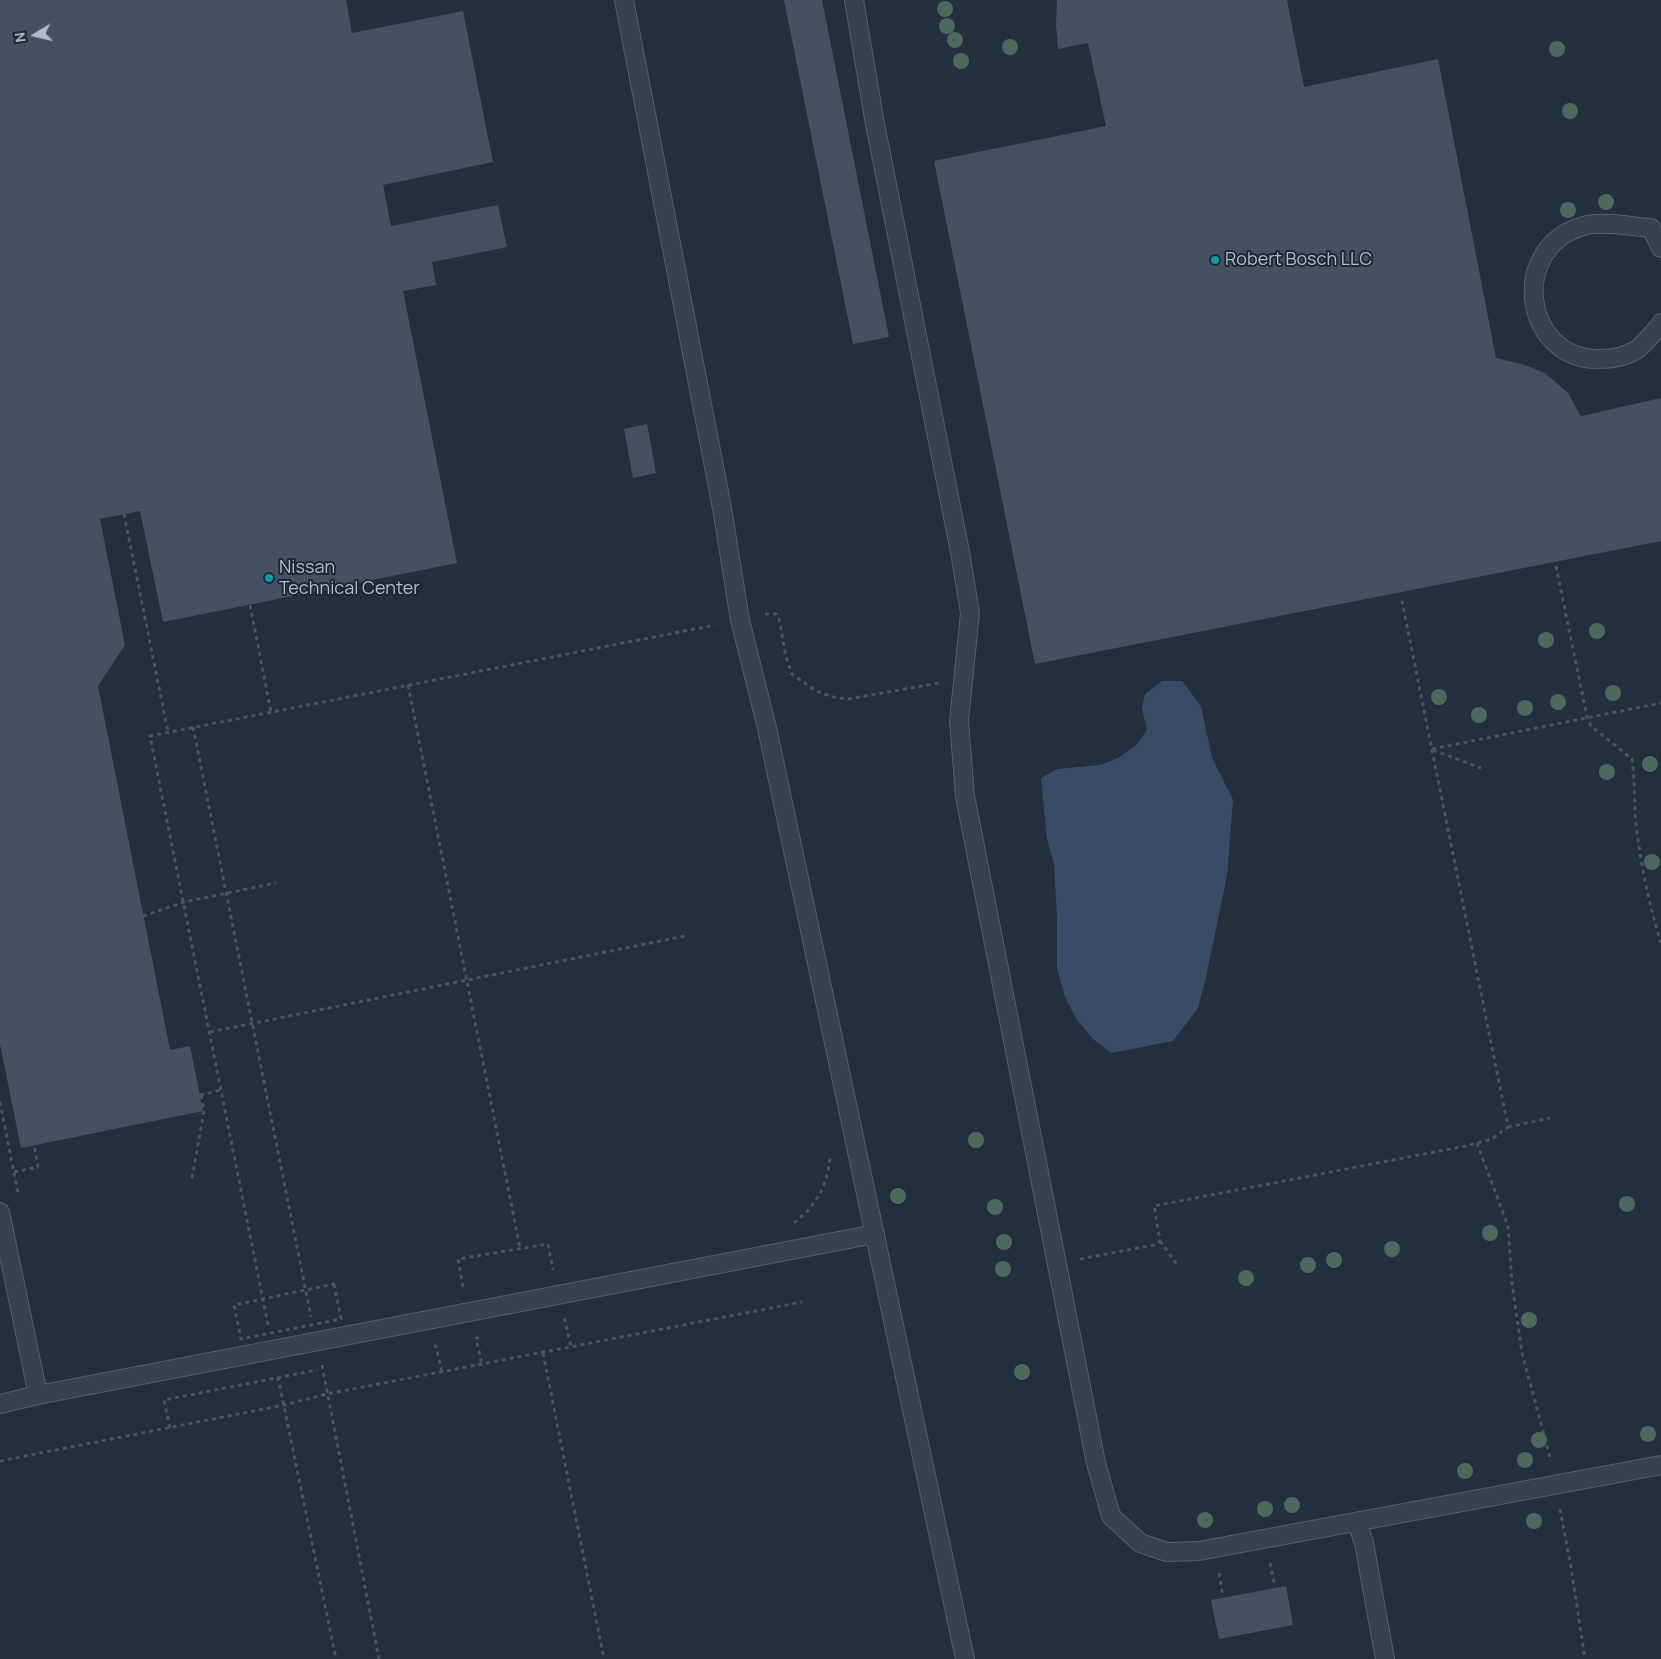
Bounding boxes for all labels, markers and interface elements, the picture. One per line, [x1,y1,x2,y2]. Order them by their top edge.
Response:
north arrow [10,10,60,60]
text: N [10,31,30,44]
place label: Robert Bosch LLC [1225,249,1372,271]
marker: Robert Bosch LLC [1209,254,1221,266]
place label: Nissan Technical Center [279,557,420,600]
marker: Nissan Technical Center [263,572,275,584]

